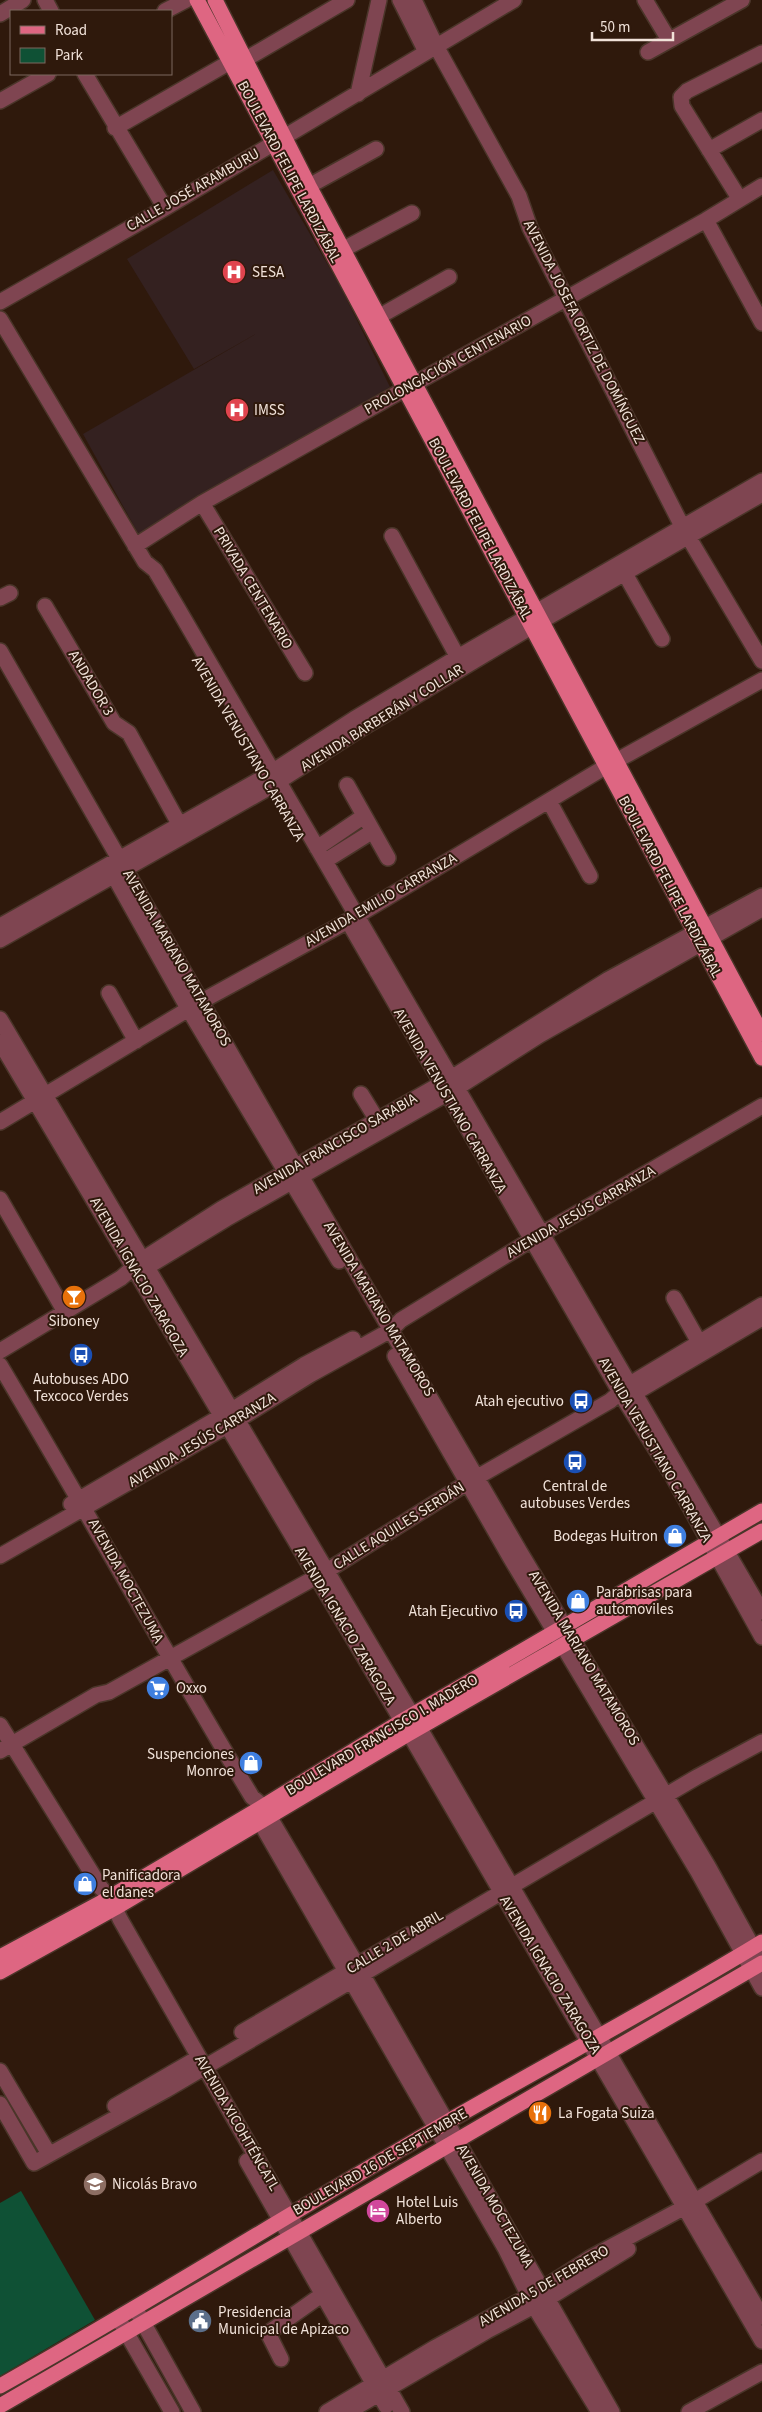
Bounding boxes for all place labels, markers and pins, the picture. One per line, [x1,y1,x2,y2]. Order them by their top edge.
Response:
hospital icon: SESA [221,259,247,285]
place label: SESA [252,262,285,283]
hospital icon: IMSS [224,397,250,423]
place label: IMSS [254,400,285,421]
bar icon: Siboney [61,1284,87,1310]
place label: Siboney [49,1311,99,1332]
bus stop icon: Autobuses ADO Texcoco Verdes [68,1342,94,1368]
place label: Autobuses ADO Texcoco Verdes [33,1369,129,1407]
bus stop icon: Atah ejecutivo [568,1388,594,1414]
place label: Atah ejecutivo [475,1391,564,1412]
bus stop icon: Central de autobuses Verdes [562,1449,588,1475]
place label: Central de autobuses Verdes [520,1476,630,1514]
shop icon: Bodegas Huitron [662,1523,688,1549]
place label: Bodegas Huitron [553,1526,658,1547]
place label: Parabrisas para automoviles [596,1582,692,1620]
shop icon: Parabrisas para automoviles [565,1588,591,1614]
bus stop icon: Atah Ejecutivo [503,1598,529,1624]
place label: Atah Ejecutivo [409,1601,498,1622]
supermarket icon: Oxxo [145,1675,171,1701]
place label: Oxxo [176,1678,207,1699]
place label: Suspenciones Monroe [147,1744,234,1782]
shop icon: Suspenciones Monroe [238,1750,264,1776]
place label: Panificadora el danes [102,1865,181,1903]
shop icon: Panificadora el danes [72,1871,98,1897]
restaurant icon: La Fogata Suiza [527,2100,553,2126]
place label: La Fogata Suiza [558,2103,655,2124]
school or university icon: Nicolás Bravo [82,2171,108,2197]
place label: Nicolás Bravo [112,2174,197,2195]
place label: Hotel Luis Alberto [396,2192,458,2230]
hotel icon: Hotel Luis Alberto [365,2198,391,2224]
place label: Presidencia Municipal de Apizaco [218,2302,349,2340]
public building icon: Presidencia Municipal de Apizaco [187,2308,213,2334]

